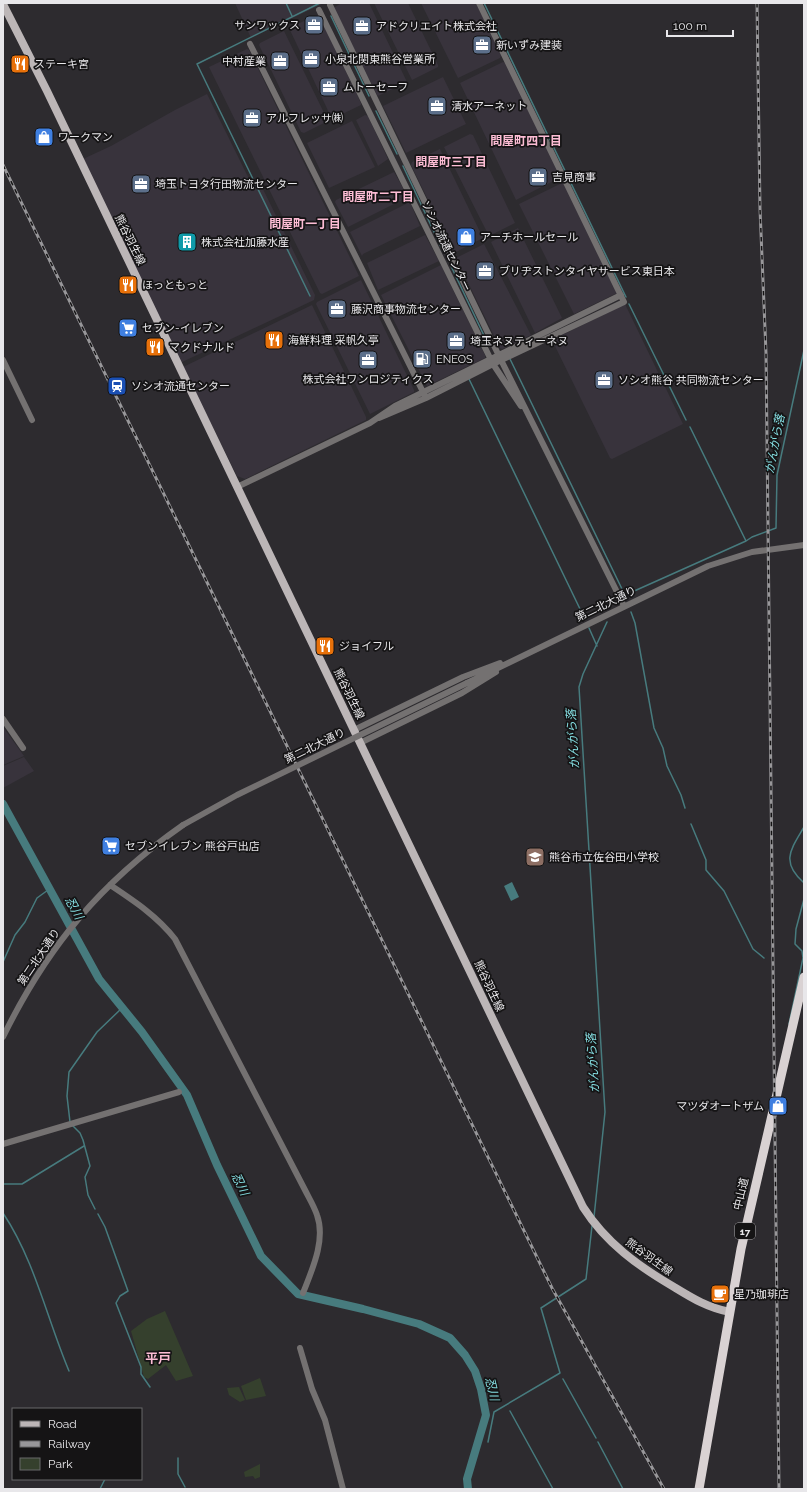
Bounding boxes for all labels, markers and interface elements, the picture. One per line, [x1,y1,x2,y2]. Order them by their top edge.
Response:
scale bar [667,12,733,38]
office icon: サンワックス [303,14,325,36]
office icon: アドクリエイト株式会社 [351,15,373,37]
place label: サンワックス [234,19,300,32]
text: 100 m [673,19,707,33]
place label: アドクリエイト株式会社 [376,20,497,33]
office icon: 新いずみ建装 [471,34,493,56]
place label: 新いずみ建装 [496,39,562,52]
office icon: 小泉北関東熊谷営業所 [300,48,322,70]
office icon: 中村産業 [269,50,291,72]
restaurant icon: ステーキ宮 [9,53,31,75]
place label: 小泉北関東熊谷営業所 [325,53,436,66]
place label: 中村産業 [222,55,266,68]
place label: ステーキ宮 [34,58,89,71]
office icon: ムトーセーフ [318,76,340,98]
place label: ムトーセーフ [343,81,408,94]
office icon: 清水アーネット [426,95,448,117]
place label: 清水アーネット [451,100,527,113]
office icon: アルフレッサ㈱ [241,107,263,129]
place label: アルフレッサ㈱ [266,112,343,125]
shop icon: ワークマン [33,126,55,148]
place label: ワークマン [58,131,113,144]
district label: 問屋町四丁目 [490,134,562,148]
district label: 問屋町三丁目 [415,155,487,169]
office icon: 吉見商事 [527,166,549,188]
place label: 吉見商事 [552,171,596,184]
office icon: 埼玉トヨタ行田物流センター [130,173,152,195]
place label: 埼玉トヨタ行田物流センター [155,178,298,191]
district label: 問屋町二丁目 [342,190,414,204]
street label: ソシオ流通センター [418,199,474,293]
street label: 熊谷羽生線 [112,212,148,268]
district label: 問屋町一丁目 [269,217,341,231]
shop icon: アーチホールセール [455,226,477,248]
building icon: 株式会社加藤水産 [176,231,198,253]
place label: アーチホールセール [480,231,578,244]
place label: 株式会社加藤水産 [201,236,289,249]
office icon: ブリヂストンタイヤサービス東日本 [474,260,496,282]
place label: ブリヂストンタイヤサービス東日本 [499,265,675,278]
restaurant icon: ほっともっと [117,274,139,296]
place label: ほっともっと [142,279,208,292]
office icon: 藤沢商事物流センター [326,298,348,320]
place label: 藤沢商事物流センター [351,303,461,316]
supermarket icon: セブン-イレブン [117,317,139,339]
place label: セブン-イレブン [142,322,224,335]
restaurant icon: 海鮮料理 采帆久亭 [263,329,285,351]
office icon: 埼玉ネヌティーネヌ [445,330,467,352]
place label: 海鮮料理 采帆久亭 [288,334,379,347]
place label: 埼玉ネヌティーネヌ [470,335,568,348]
restaurant icon: マクドナルド [144,336,166,358]
place label: マクドナルド [169,341,235,354]
fuel station icon: ENEOS [411,348,433,370]
office icon: 株式会社ワンロジティクス [357,349,379,371]
place label: ENEOS [436,353,473,366]
office icon: ソシオ熊谷 共同物流センター [593,369,615,391]
place label: 株式会社ワンロジティクス [302,373,434,386]
place label: ソシオ熊谷 共同物流センター [618,374,764,387]
station icon: ソシオ流通センター [106,375,128,397]
place label: ソシオ流通センター [131,380,230,393]
water label: がんがら落 [762,411,788,475]
street label: 第二北大通り [573,584,639,624]
restaurant icon: ジョイフル [314,635,336,657]
place label: ジョイフル [339,640,394,653]
street label: 熊谷羽生線 [331,666,367,722]
water label: がんがら落 [564,707,582,769]
street label: 第二北大通り [282,726,348,766]
supermarket icon: セブンイレブン 熊谷戸出店 [100,835,122,857]
place label: セブンイレブン 熊谷戸出店 [125,840,260,853]
school or university icon: 熊谷市立佐谷田小学校 [524,846,546,868]
place label: 熊谷市立佐谷田小学校 [549,851,659,864]
water label: 忍川 [62,894,87,924]
street label: 第二北大通り [15,926,63,988]
street label: 熊谷羽生線 [471,958,507,1014]
water label: がんがら落 [584,1031,602,1093]
shop icon: マツダオートザム [767,1095,789,1117]
place label: マツダオートザム [676,1100,764,1113]
water label: 忍川 [228,1170,252,1200]
street label: 中山道 [731,1176,751,1212]
road number: 17 [735,1223,755,1239]
street label: 熊谷羽生線 [623,1236,675,1278]
cafe icon: 星乃珈琲店 [709,1283,731,1305]
place label: 星乃珈琲店 [734,1288,789,1301]
district label: 平戸 [145,1351,171,1366]
water label: 忍川 [482,1376,502,1404]
legend [12,1408,142,1480]
text: Road [48,1417,77,1431]
text: Railway [48,1437,91,1451]
text: Park [48,1457,73,1471]

